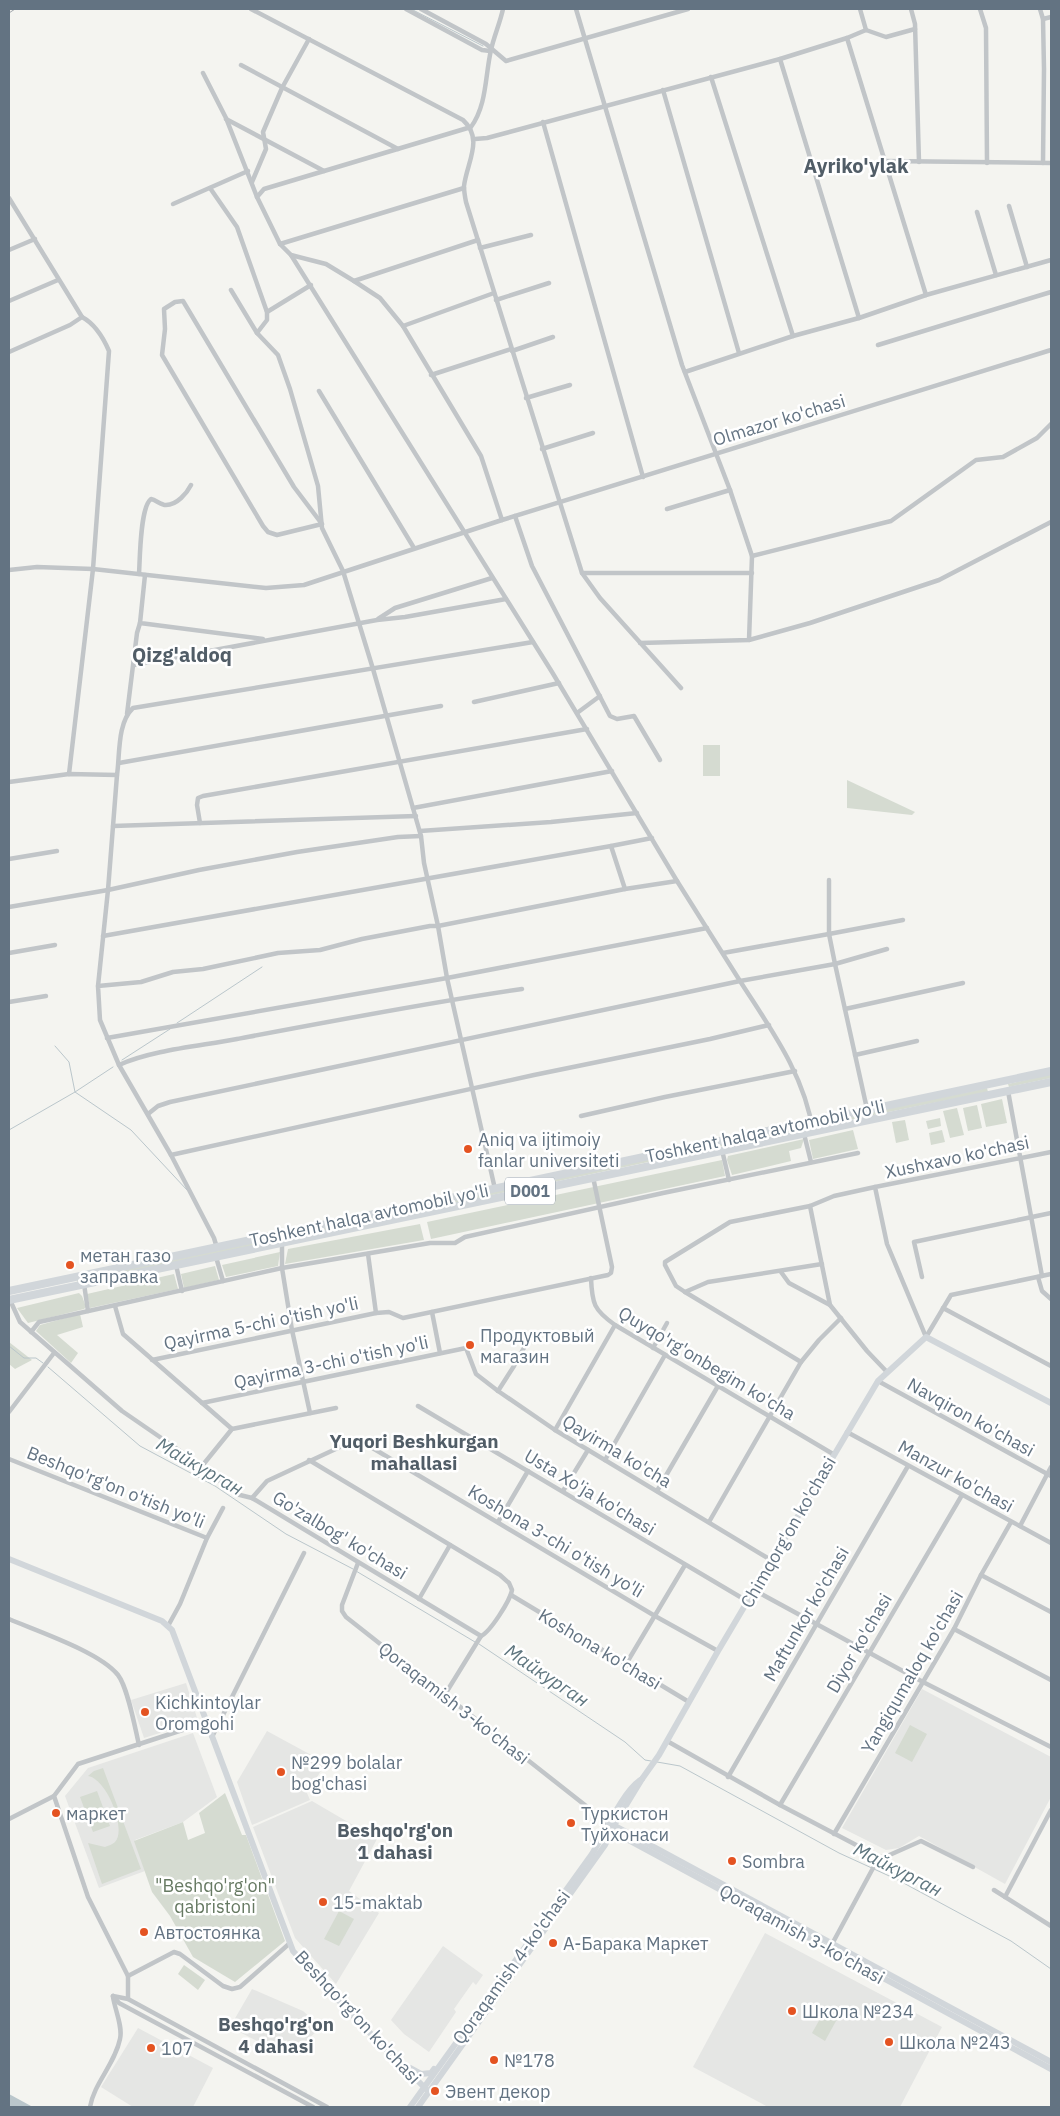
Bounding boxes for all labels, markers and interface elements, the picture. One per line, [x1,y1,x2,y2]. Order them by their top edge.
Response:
district label: Ayriko'ylak [803,152,909,179]
street label: Olmazor ko'chasi [710,389,848,451]
district label: Qizg'aldoq [132,641,232,668]
street label: Toshkent halqa avtomobil yo'li [643,1094,887,1168]
place label: Aniq va ijtimoiy fanlar universiteti [478,1128,619,1172]
street label: Xushxavo ko'chasi [883,1130,1031,1184]
marker: Aniq va ijtimoiy fanlar universiteti [462,1143,474,1155]
street label: Toshkent halqa avtomobil yo'li [247,1178,491,1252]
road number: D001 [505,1178,555,1204]
place label: метан газо заправка [80,1244,171,1288]
marker: метан газо заправка [64,1259,76,1271]
street label: Qayirma 5-chi o'tish yo'li [161,1291,361,1355]
street label: Quyqo'rg'onbegim ko'cha [614,1301,800,1425]
place label: Продуктовый магазин [480,1324,595,1368]
street label: Qayirma 3-chi o'tish yo'li [231,1330,431,1394]
marker: Продуктовый магазин [464,1339,476,1351]
street label: Navqiron ko'chasi [903,1373,1039,1461]
street label: Qayirma ko'cha [558,1409,676,1493]
district label: Yuqori Beshkurgan mahallasi [329,1429,499,1475]
water label: Майкурган [152,1432,248,1500]
street label: Manzur ko'chasi [894,1435,1018,1517]
street label: Beshqo'rg'on o'tish yo'li [24,1441,208,1533]
street label: Usta Xo'ja ko'chasi [520,1444,660,1540]
street label: Chimqorg'on ko'chasi [735,1452,841,1612]
street label: Koshona 3-chi o'tish yo'li [464,1479,648,1603]
street label: Go'zalbog' ko'chasi [268,1486,412,1584]
street label: Maftunkor ko'chasi [758,1542,854,1686]
street label: Yangiqumaloq ko'chasi [856,1586,968,1758]
street label: Diyor ko'chasi [821,1589,897,1697]
street label: Koshona ko'chasi [534,1603,666,1695]
street label: Qoraqamish 3-ko'chasi [374,1637,534,1769]
water label: Майкурган [500,1638,594,1712]
place label: Kichkintoylar Oromgohi [155,1691,261,1735]
marker: Kichkintoylar Oromgohi [139,1706,151,1718]
place label: №299 bolalar bog'chasi [291,1751,403,1795]
marker: №299 bolalar bog'chasi [275,1766,287,1778]
place label: маркет [66,1802,127,1825]
place label: Туркистон Туйхонаси [581,1802,669,1846]
marker: маркет [50,1807,62,1819]
marker: Туркистон Туйхонаси [565,1817,577,1829]
district label: Beshqo'rg'on 1 dahasi [337,1818,453,1864]
water label: Майкурган [850,1836,946,1902]
place label: Sombra [742,1850,805,1873]
marker: Sombra [726,1855,738,1867]
park label: "Beshqo'rg'on" qabristoni [155,1874,275,1918]
street label: Qoraqamish 3-ko'chasi [715,1879,889,1989]
street label: Qoraqamish 4-ko'chasi [447,1885,575,2049]
place label: 15-maktab [333,1891,423,1914]
marker: 15-maktab [317,1896,329,1908]
place label: Автостоянка [154,1921,261,1944]
marker: Автостоянка [138,1926,150,1938]
place label: А-Барака Маркет [563,1932,709,1955]
marker: А-Барака Маркет [547,1937,559,1949]
street label: Beshqo'rg'on ko'chasi [290,1945,426,2089]
place label: Школа №234 [802,2000,914,2023]
marker: Школа №234 [786,2005,798,2017]
district label: Beshqo'rg'on 4 dahasi [218,2012,334,2058]
place label: Школа №243 [899,2031,1011,2054]
marker: Школа №243 [883,2036,895,2048]
place label: 107 [161,2037,193,2060]
marker: 107 [145,2042,157,2054]
place label: №178 [504,2049,555,2072]
marker: №178 [488,2054,500,2066]
place label: Эвент декор [445,2080,550,2103]
marker: Эвент декор [429,2085,441,2097]

